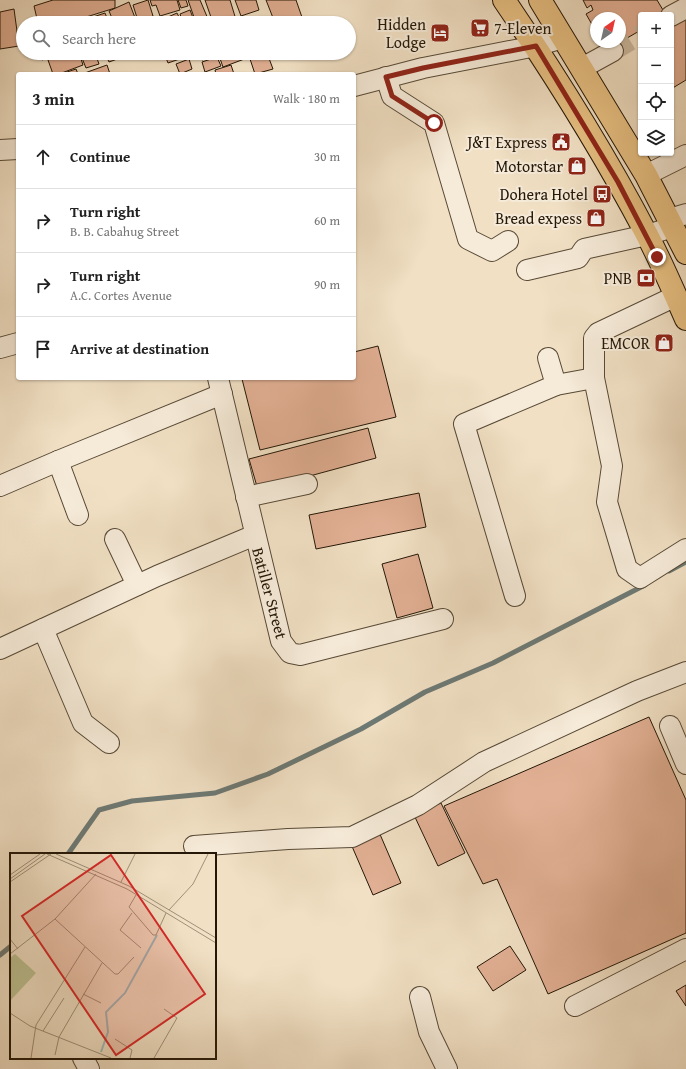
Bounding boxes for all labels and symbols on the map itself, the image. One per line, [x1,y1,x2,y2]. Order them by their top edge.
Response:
place label: Hidden Lodge [377,12,426,54]
north arrow [590,12,626,48]
place label: 7-Eleven [494,16,551,40]
supermarket icon: 7-Eleven [469,17,491,39]
hotel icon: Hidden Lodge [429,22,451,44]
route start [425,114,443,132]
place label: J&T Express [465,130,547,154]
public building icon: J&T Express [550,131,572,153]
place label: Motorstar [495,154,563,178]
shop icon: Motorstar [566,155,588,177]
place label: Dohera Hotel [500,182,589,206]
bus stop icon: Dohera Hotel [591,183,613,205]
place label: Bread expess [495,206,582,230]
shop icon: Bread expess [585,207,607,229]
route end [648,248,666,266]
place label: PNB [604,266,632,290]
bank icon: PNB [635,267,657,289]
place label: EMCOR [601,331,651,355]
shop icon: EMCOR [653,332,675,354]
street label: Batiller Street [246,545,294,642]
inset map [10,853,216,1059]

